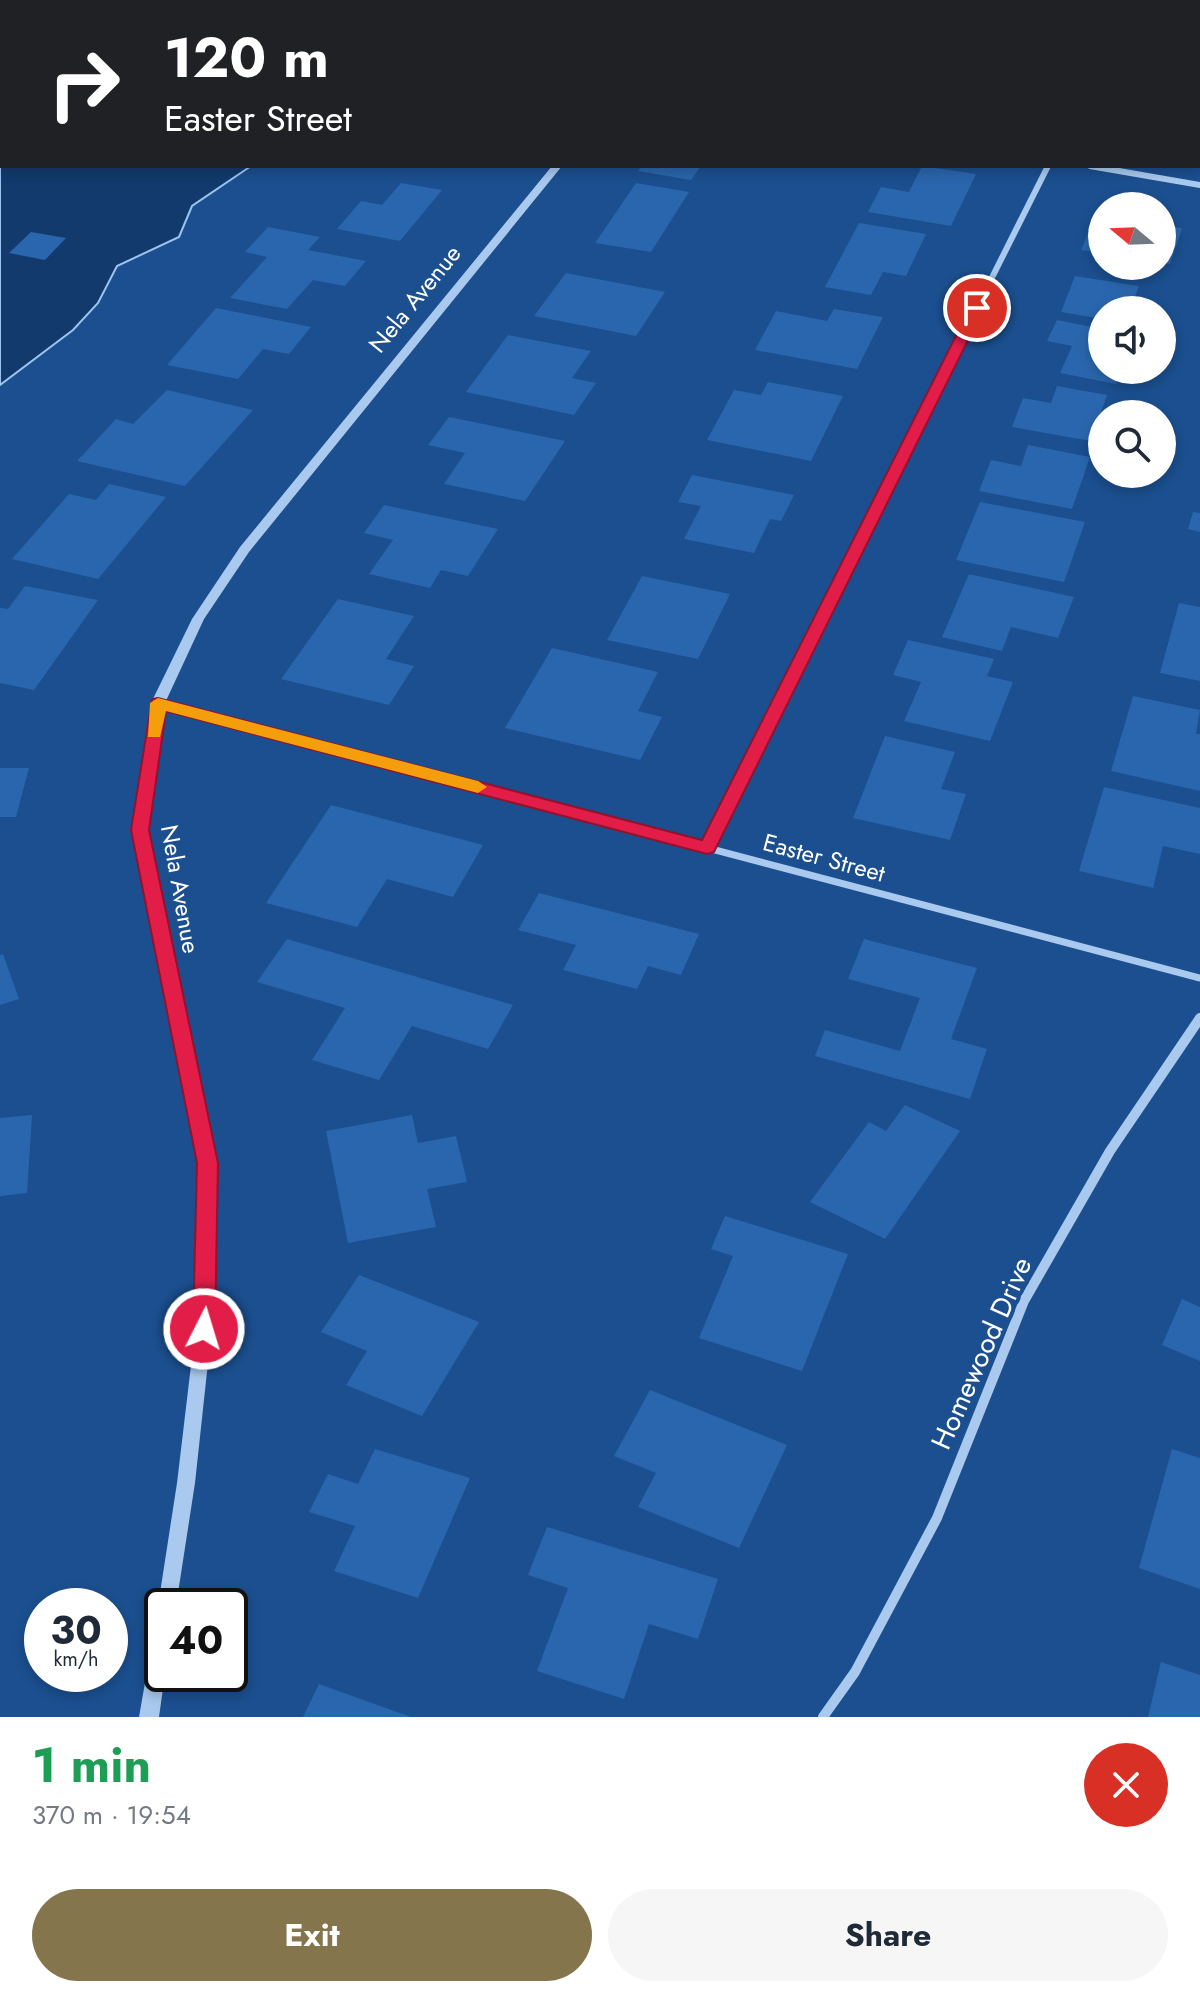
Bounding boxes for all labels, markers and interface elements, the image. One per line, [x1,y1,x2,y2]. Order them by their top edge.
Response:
text: 120 m [164,17,329,98]
icon: right [32,32,136,136]
text: Easter Street [164,92,352,144]
north arrow [1088,192,1176,280]
map controls [1088,192,1176,488]
street label: Nela Avenue [360,237,469,360]
pin [943,274,1011,342]
icon: arrive [955,286,999,330]
button: sound [1088,296,1176,384]
button: search [1088,400,1176,488]
street label: Nela Avenue [152,822,209,956]
street label: Easter Street [759,824,889,891]
street label: Homewood Drive [921,1250,1042,1456]
position arrow [162,1287,246,1371]
speed limit sign: 40 [144,1588,248,1692]
text: 30 [50,1601,102,1659]
text: km/h [53,1645,99,1674]
text: 1 min [32,1731,151,1800]
button: close [1084,1743,1168,1827]
text: 370 m · 19:54 [32,1796,191,1834]
button: Exit [32,1889,592,1981]
button: Share [608,1889,1168,1981]

